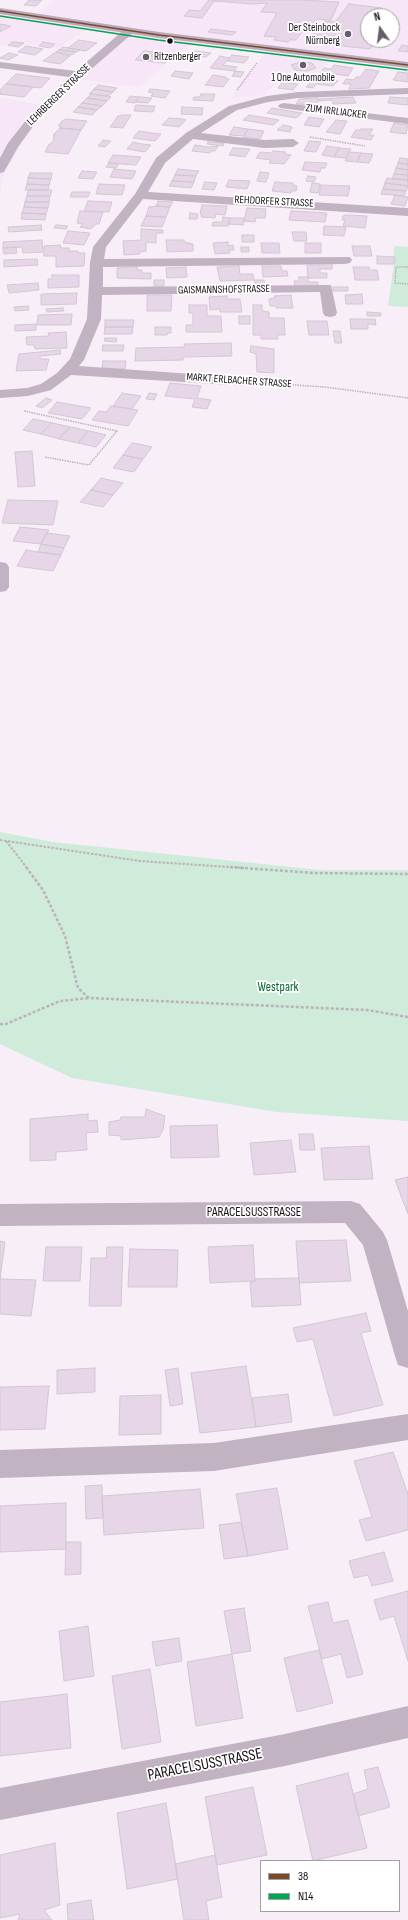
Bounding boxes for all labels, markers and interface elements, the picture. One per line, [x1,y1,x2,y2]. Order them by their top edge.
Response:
north arrow [360,8,400,48]
text: N [373,10,382,24]
place label: Der Steinbock Nürnberg [288,21,340,47]
marker: Der Steinbock Nürnberg [343,29,353,39]
unlabelled marker [165,36,175,46]
place label: Ritzenberger [154,50,201,64]
marker: Ritzenberger [141,52,151,62]
marker: 1 One Automobile [298,60,308,70]
street label: LEHRBERGER STRASSE [25,61,93,129]
place label: 1 One Automobile [271,71,335,85]
street label: ZUM IRRLIACKER [305,102,367,122]
street label: REHDORFER STRASSE [234,193,314,211]
street label: GAISMANNSHOFSTRASSE [178,283,270,297]
street label: MARKT ERLBACHER STRASSE [186,371,292,391]
park label: Westpark [257,980,299,996]
street label: PARACELSUSSTRASSE [207,1205,301,1221]
street label: PARACELSUSSTRASSE [146,1744,264,1786]
legend [260,1860,400,1912]
text: 38 [298,1869,308,1884]
text: N14 [298,1889,313,1904]

